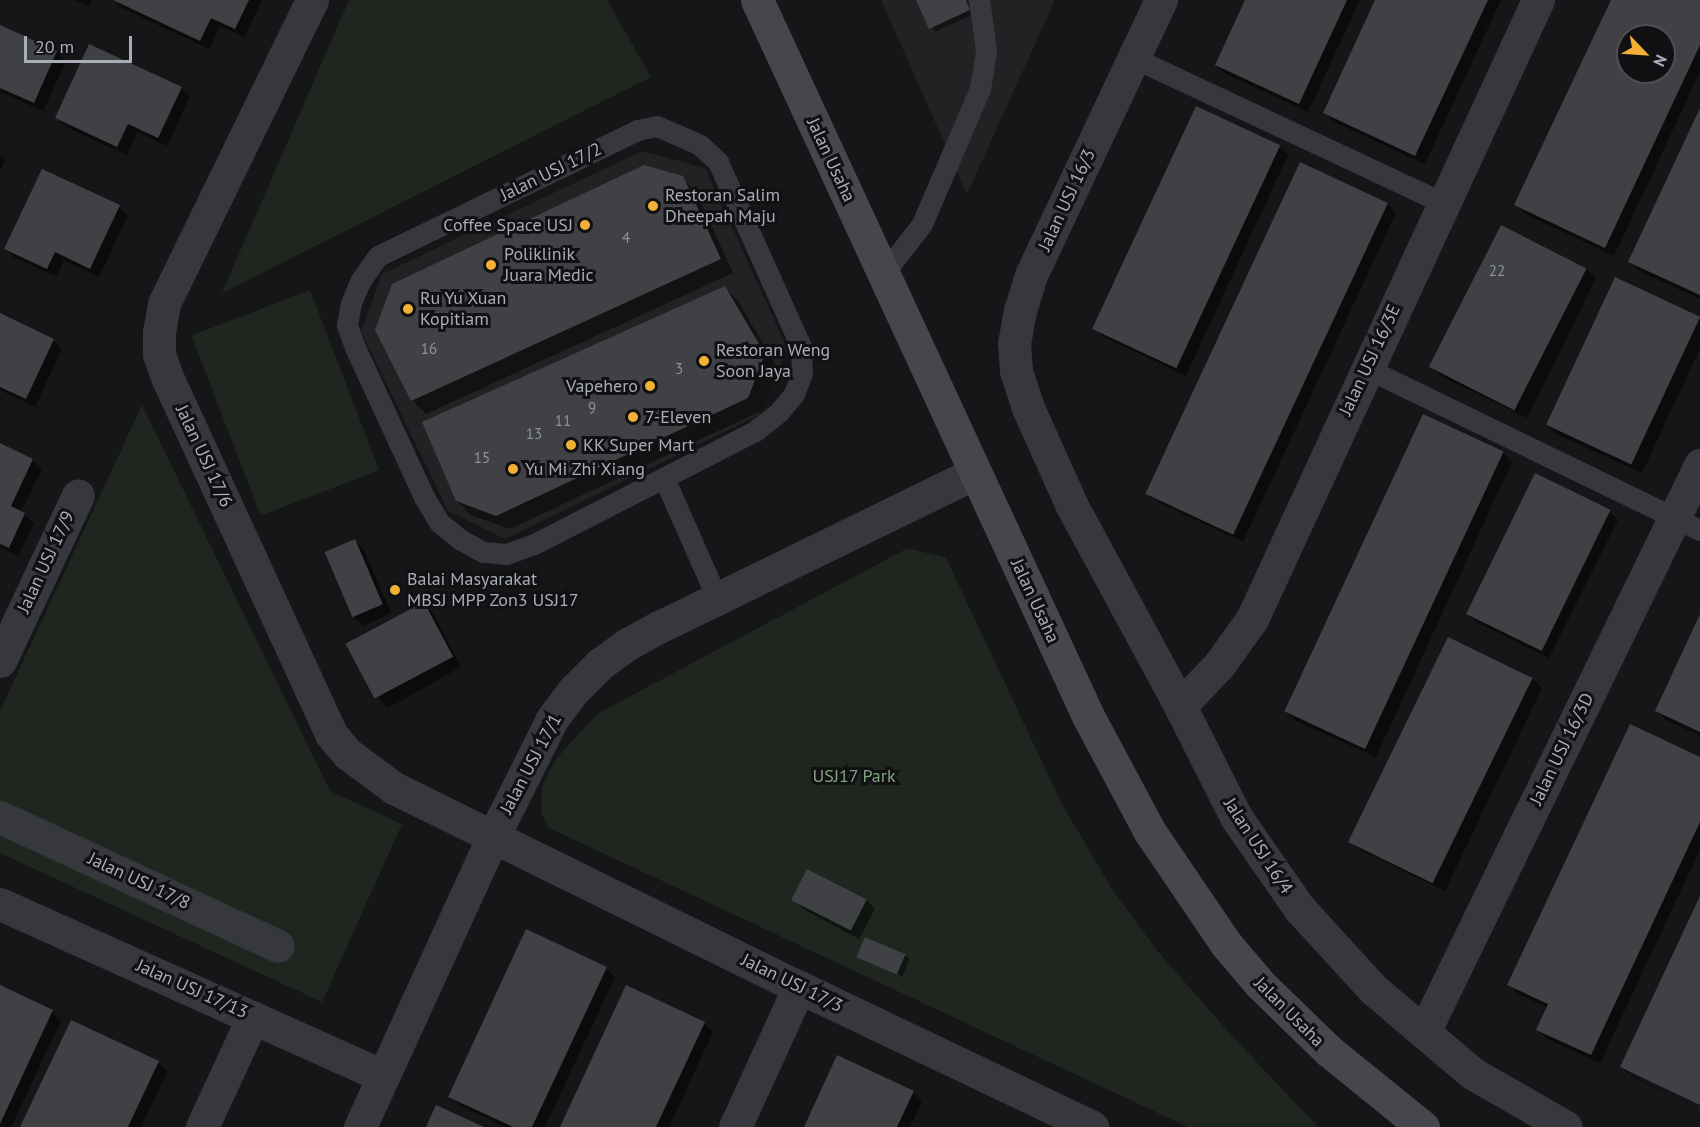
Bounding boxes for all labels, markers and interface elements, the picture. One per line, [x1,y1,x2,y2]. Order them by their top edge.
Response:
scale bar [27,24,135,62]
north arrow [1616,24,1676,84]
text: 20 m [35,35,74,58]
text: N [1649,52,1672,70]
street label: Jalan Usaha [802,115,860,205]
street label: Jalan USJ 17/2 [497,138,605,206]
street label: Jalan USJ 16/3 [1034,146,1100,254]
place label: Restoran Salim Dheepah Maju [665,185,780,228]
marker: Restoran Salim Dheepah Maju [646,199,660,213]
place label: Coffee Space USJ [443,214,573,236]
marker: Coffee Space USJ [578,218,592,232]
house number: 4 [622,229,630,247]
place label: Poliklinik Juara Medic [504,244,594,286]
marker: Poliklinik Juara Medic [482,256,500,274]
house number: 22 [1489,262,1505,280]
place label: Ru Yu Xuan Kopitiam [420,288,507,330]
street label: Jalan USJ 16/3E [1335,301,1405,419]
marker: Ru Yu Xuan Kopitiam [401,302,415,316]
house number: 16 [421,340,437,358]
place label: Restoran Weng Soon Jaya [716,340,831,382]
marker: Restoran Weng Soon Jaya [697,354,711,368]
house number: 3 [675,360,683,378]
place label: Vapehero [566,375,638,397]
marker: Vapehero [643,379,657,393]
house number: 9 [588,399,596,417]
street label: Jalan USJ 17/6 [171,402,237,510]
place label: 7-Eleven [645,406,711,428]
marker: 7-Eleven [626,410,640,424]
house number: 11 [555,412,571,430]
house number: 13 [526,425,542,443]
place label: KK Super Mart [583,434,695,456]
marker: KK Super Mart [564,438,578,452]
house number: 15 [474,449,490,467]
place label: Yu Mi Zhi Xiang [525,458,646,480]
marker: Yu Mi Zhi Xiang [506,462,520,476]
street label: Jalan USJ 17/9 [13,508,79,616]
street label: Jalan Usaha [1006,556,1064,646]
place label: Balai Masyarakat MBSJ MPP Zon3 USJ17 [407,569,580,612]
marker: Balai Masyarakat MBSJ MPP Zon3 USJ17 [388,583,402,597]
street label: Jalan USJ 16/3D [1526,689,1598,809]
street label: Jalan USJ 17/1 [496,710,566,818]
park label: USJ17 Park [812,765,896,787]
street label: Jalan USJ 16/4 [1219,794,1297,898]
street label: Jalan USJ 17/8 [85,848,193,914]
street label: Jalan USJ 17/3 [738,949,846,1017]
street label: Jalan USJ 17/13 [133,955,251,1023]
street label: Jalan Usaha [1250,973,1328,1051]

